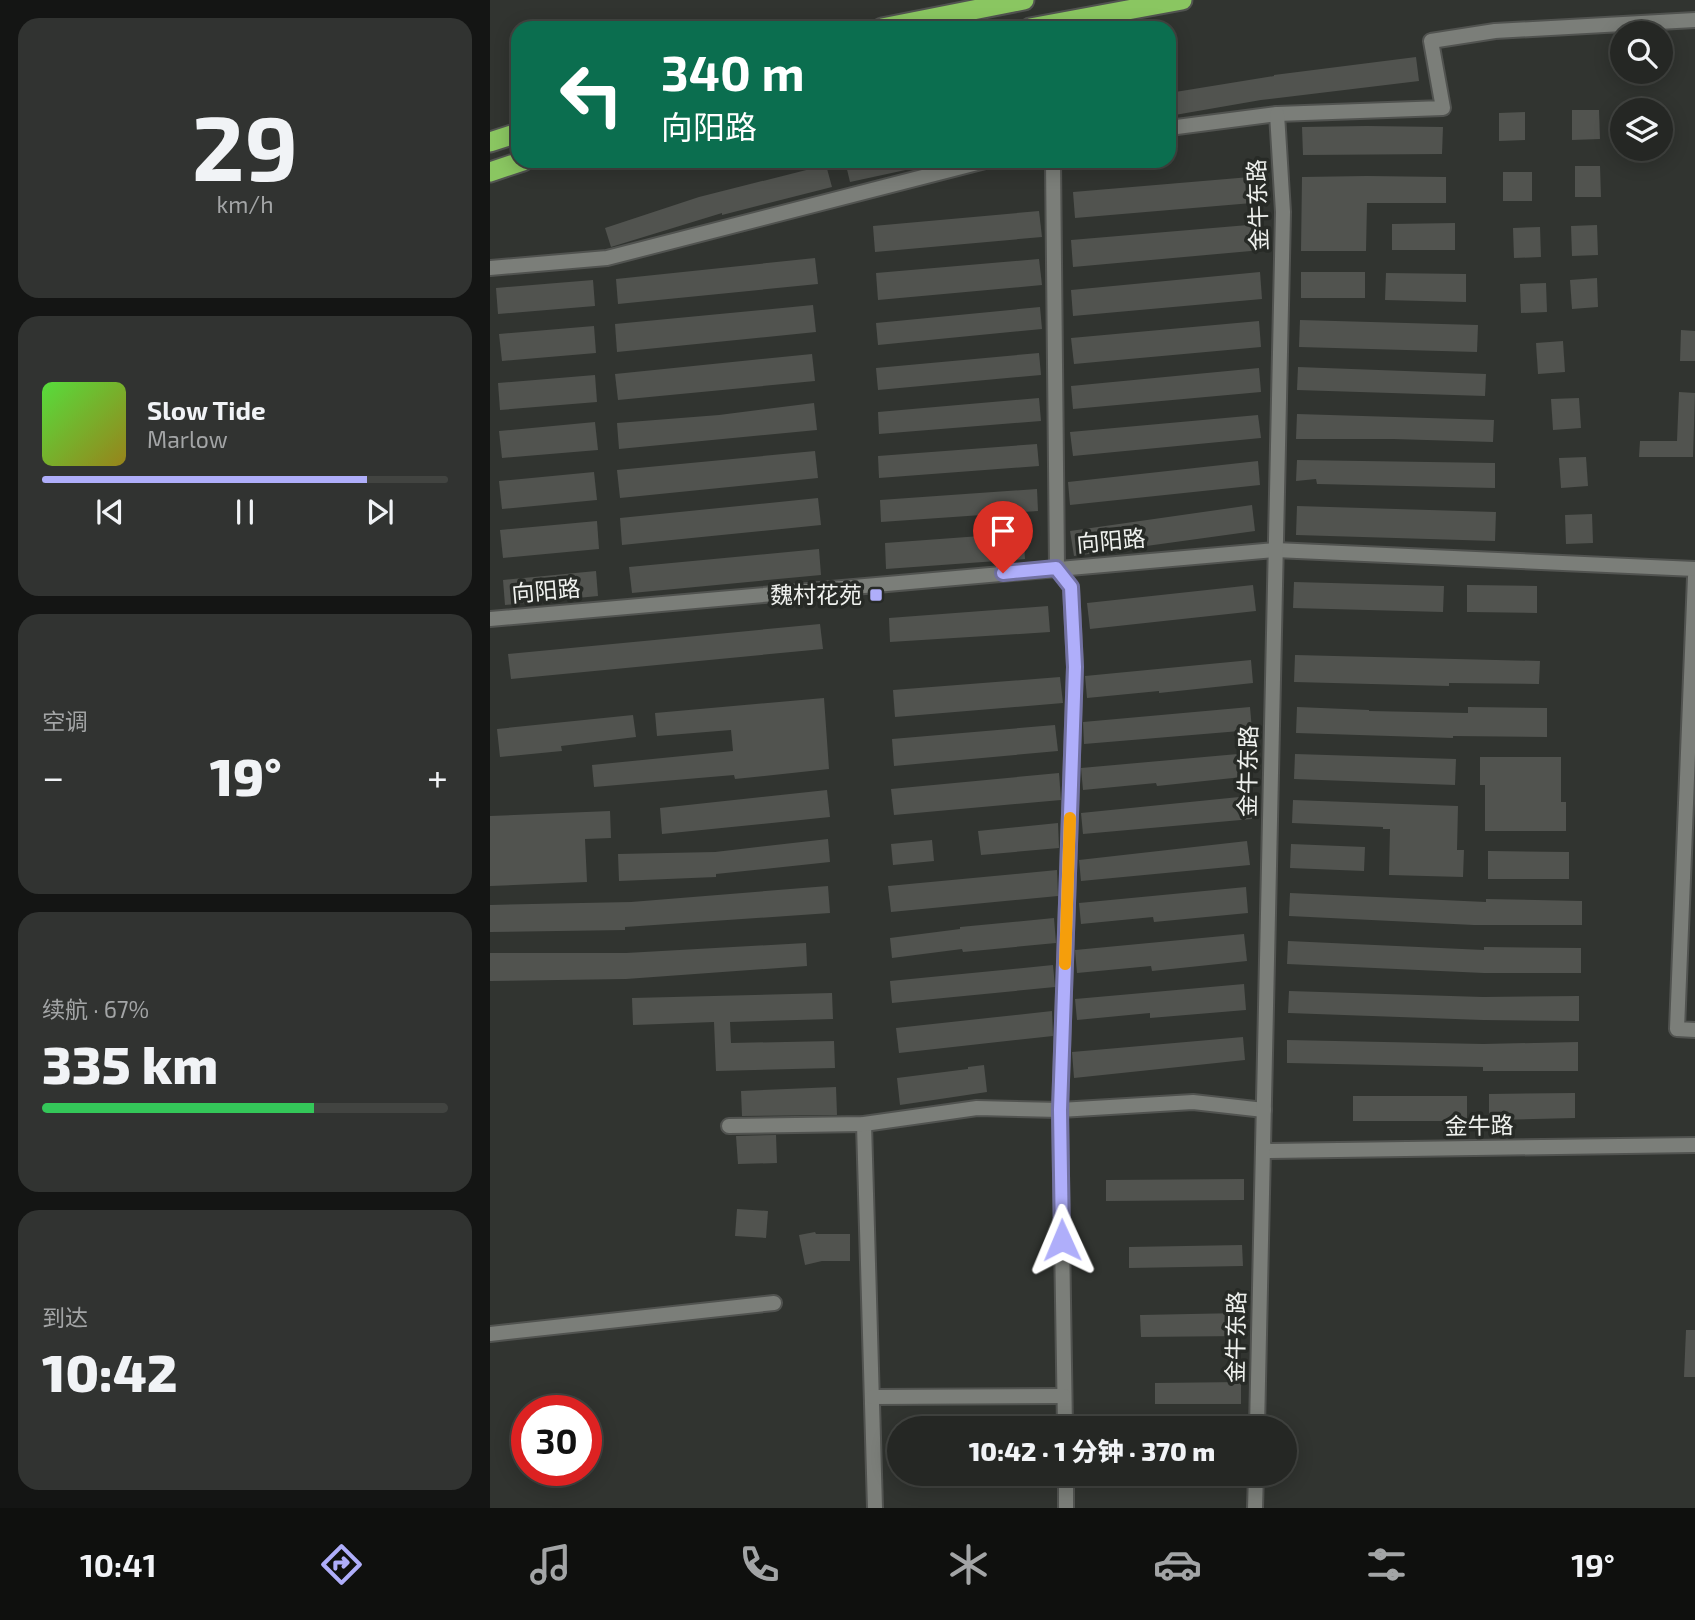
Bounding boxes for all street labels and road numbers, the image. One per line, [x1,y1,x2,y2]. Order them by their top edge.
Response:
street label: 金牛东路 [1241,159,1273,251]
street label: 向阳路 [1075,523,1147,557]
street label: 向阳路 [510,573,582,607]
street label: 金牛东路 [1232,725,1262,817]
street label: 金牛路 [1444,1110,1514,1140]
street label: 金牛东路 [1220,1291,1250,1383]

